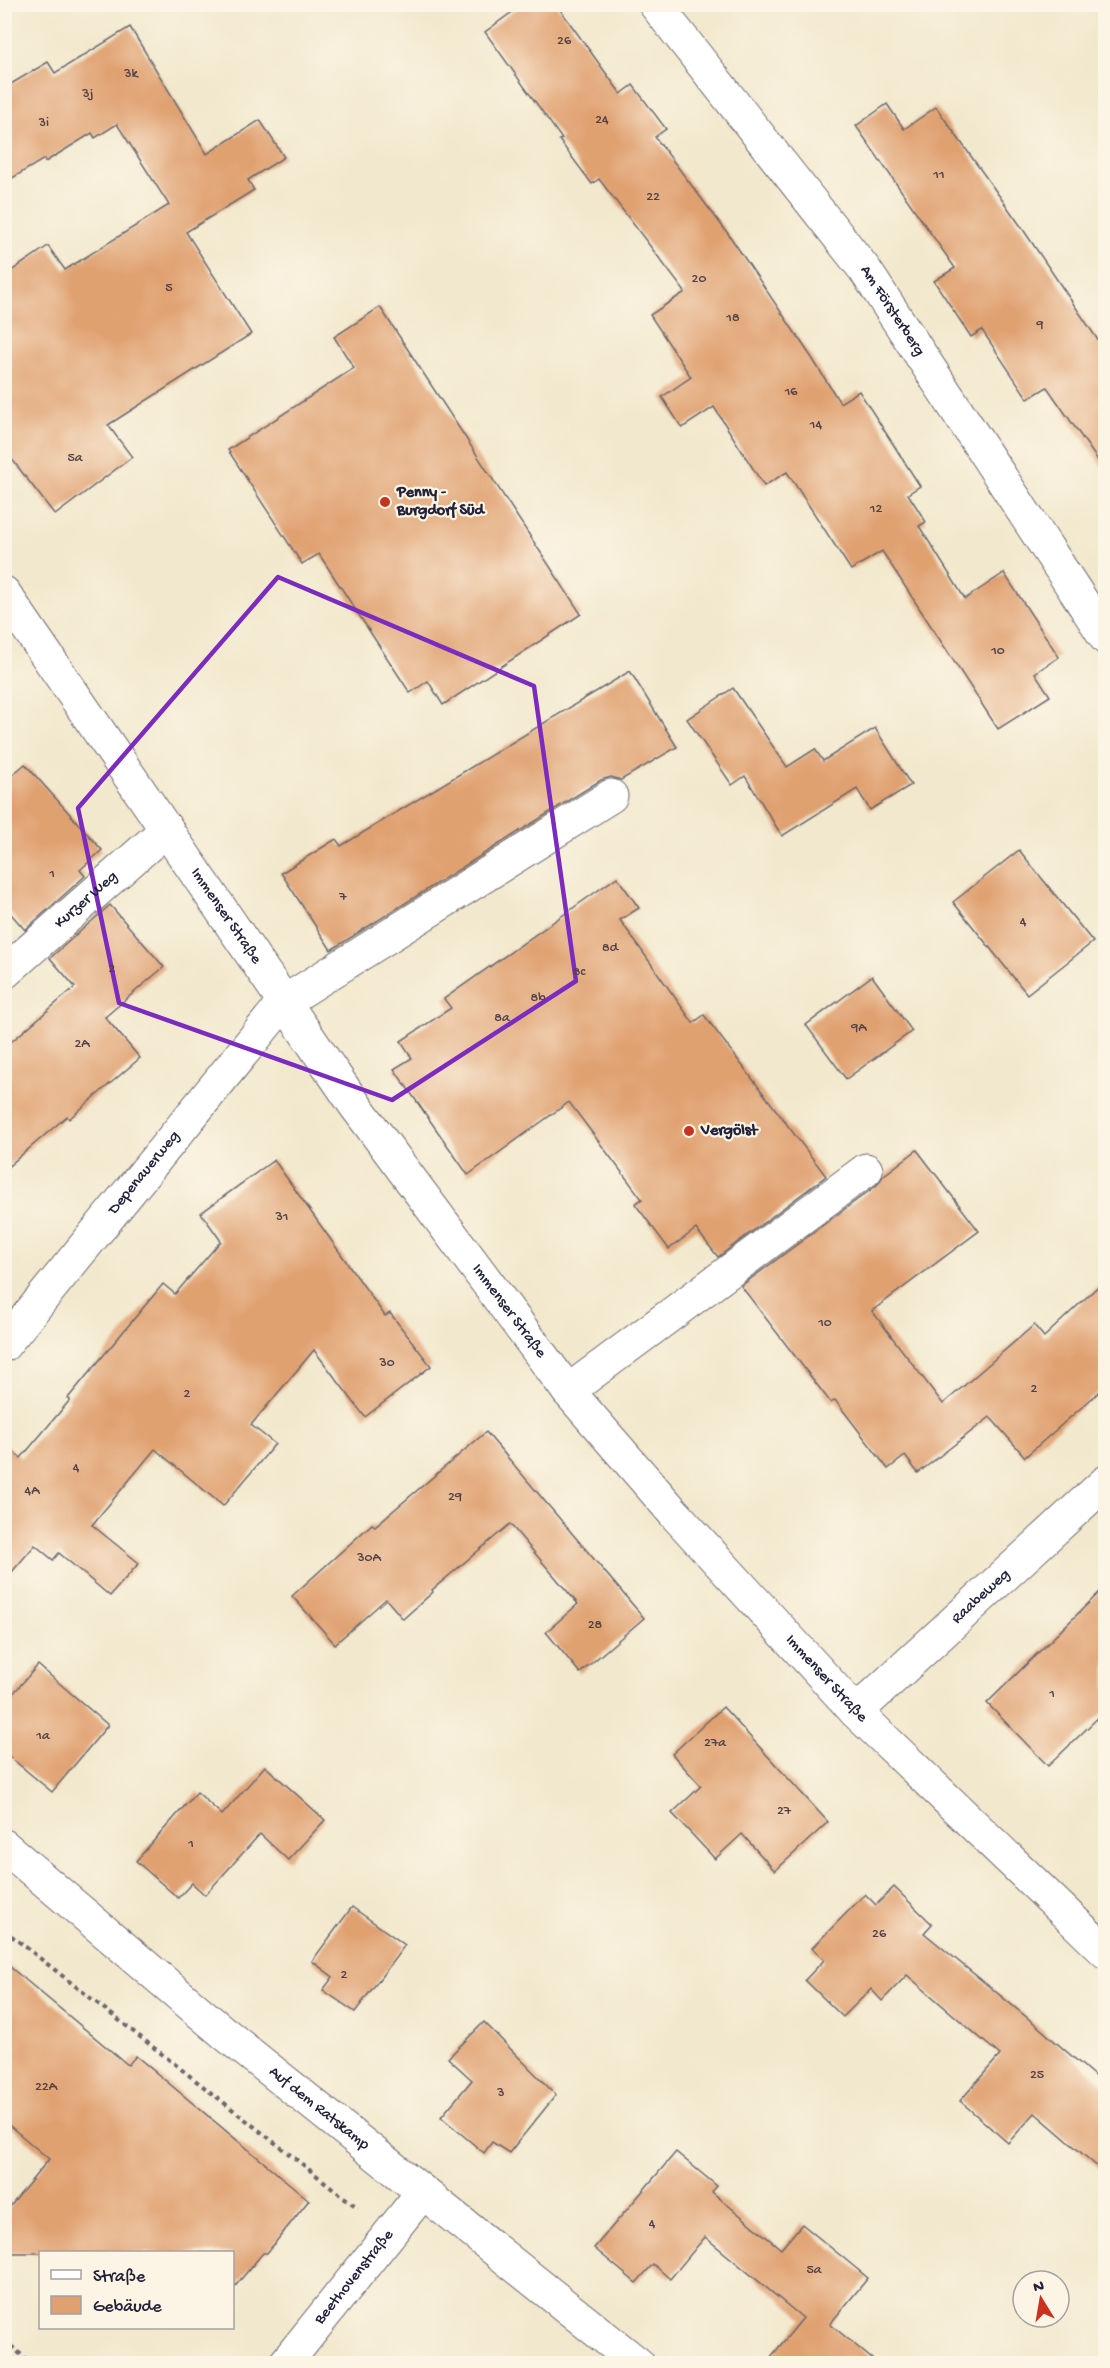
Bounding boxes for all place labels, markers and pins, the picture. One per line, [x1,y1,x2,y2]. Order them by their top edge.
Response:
place label: Penny - Burgdorf Süd [396,484,485,521]
marker: Penny - Burgdorf Süd [378,495,392,509]
place label: Vergölst [700,1122,759,1141]
marker: Vergölst [682,1124,696,1138]

